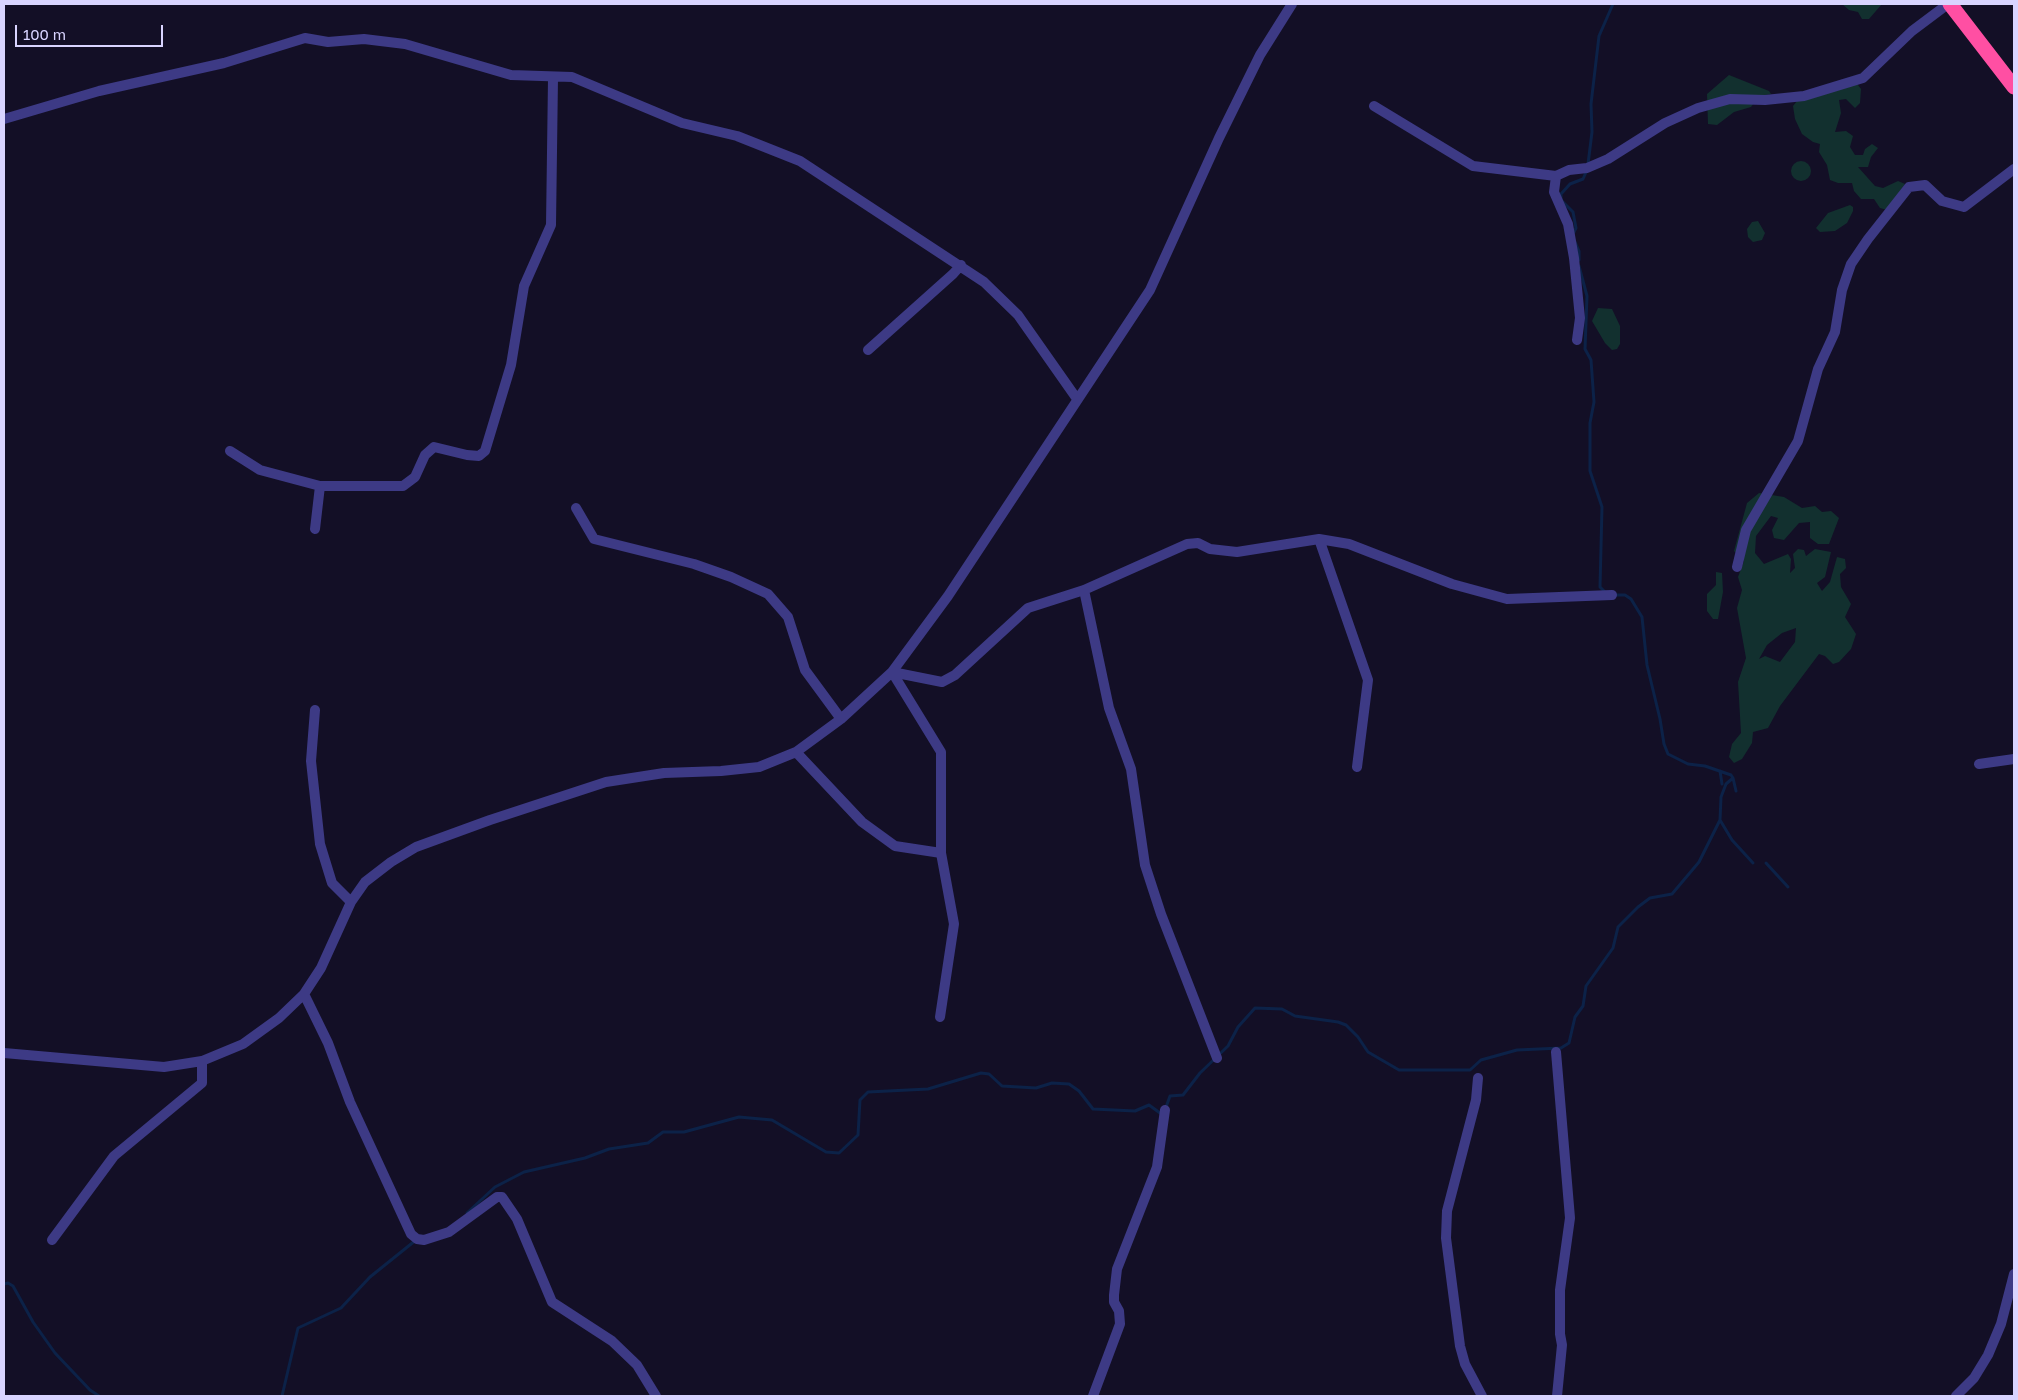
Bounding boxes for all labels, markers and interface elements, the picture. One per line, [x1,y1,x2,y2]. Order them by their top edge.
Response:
scale bar [18,15,165,47]
text: 100 m [23,25,66,43]

